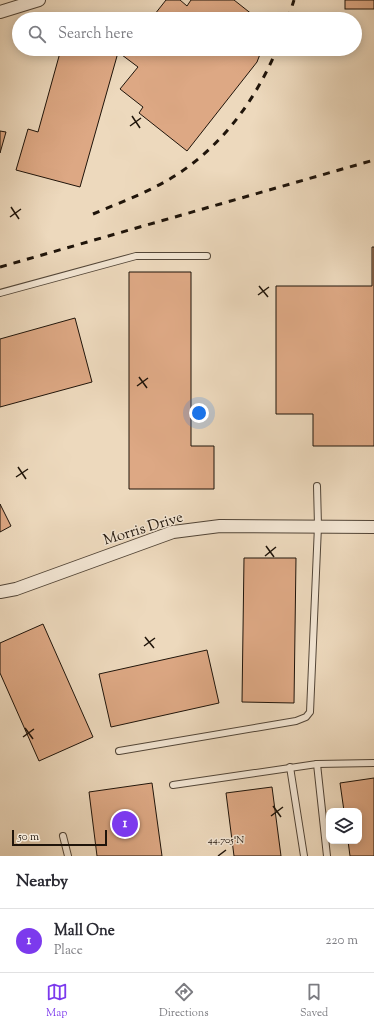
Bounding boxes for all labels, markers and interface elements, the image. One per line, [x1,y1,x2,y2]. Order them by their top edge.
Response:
search box [12,12,362,56]
icon: search [26,23,48,45]
text: Search here [58,24,133,45]
your location [189,403,209,423]
street label: Morris Drive [101,507,186,552]
map controls [326,808,362,844]
button: layers [326,808,362,844]
pin: 1 [112,809,138,839]
scale bar [12,828,107,847]
text: 50 m [18,829,39,845]
text: 44.705°N [208,833,244,848]
text: Nearby [16,870,68,894]
text: Mall One [54,921,115,942]
text: 1 [27,932,31,950]
text: 220 m [325,932,358,950]
text: Place [54,942,83,960]
tab: Map [46,981,68,1021]
tab: Directions [159,981,209,1021]
tab: Saved [300,981,328,1021]

